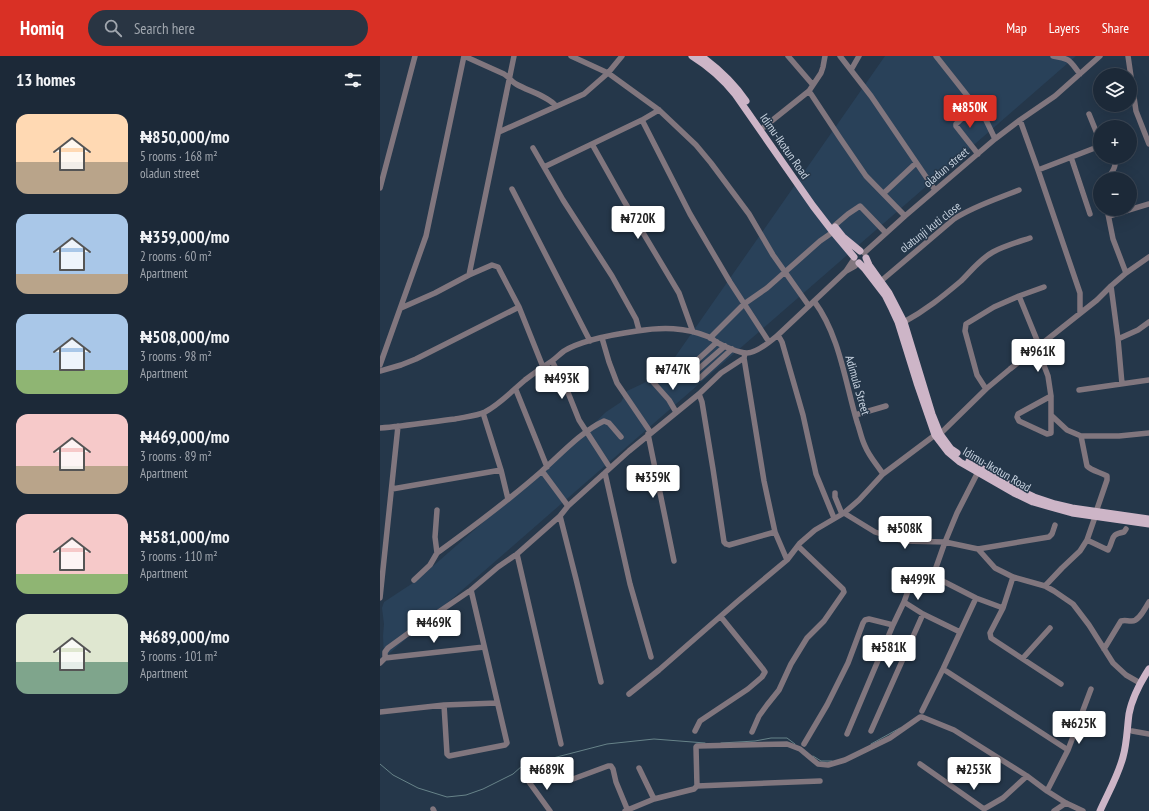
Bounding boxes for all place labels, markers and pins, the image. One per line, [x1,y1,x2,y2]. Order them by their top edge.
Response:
pin: ₦850K [942,95,998,129]
pin: ₦720K [610,206,666,240]
pin: ₦961K [1010,339,1066,373]
pin: ₦747K [645,357,701,391]
pin: ₦493K [534,366,590,400]
pin: ₦359K [625,465,681,499]
pin: ₦508K [877,516,933,550]
pin: ₦499K [890,567,946,601]
pin: ₦469K [406,610,462,644]
pin: ₦581K [861,635,917,669]
pin: ₦625K [1051,711,1107,745]
pin: ₦689K [519,757,575,791]
pin: ₦253K [946,757,1002,791]

